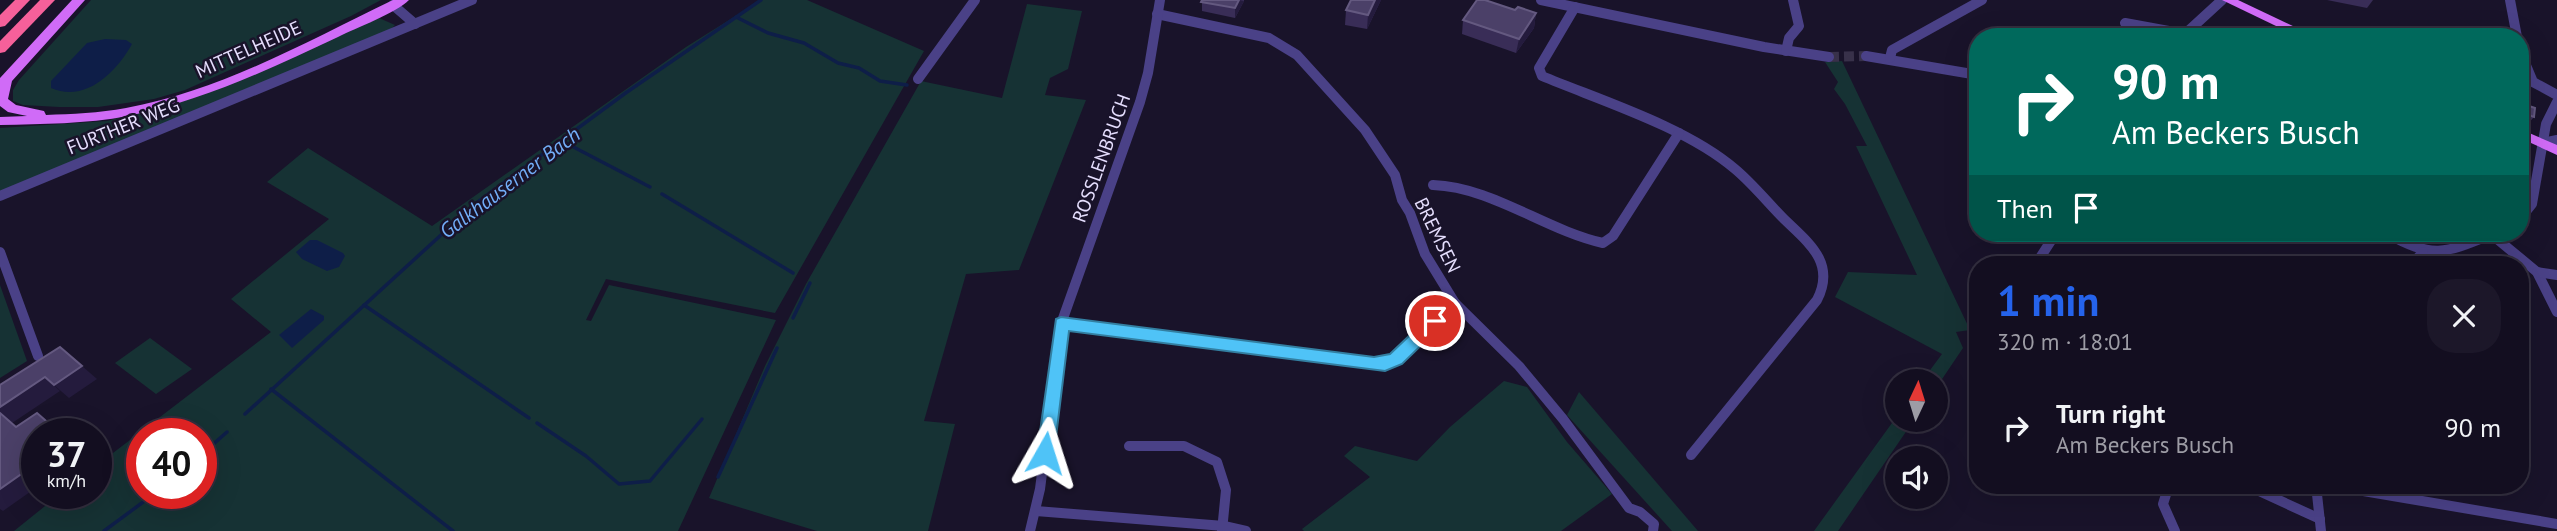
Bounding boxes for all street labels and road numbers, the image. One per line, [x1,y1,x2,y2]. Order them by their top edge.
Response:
street label: MITTELHEIDE [191,15,305,83]
street label: ROSSLENBRUCH [1067,91,1135,225]
street label: FURTHER WEG [63,93,183,159]
street label: BREMSEN [1410,193,1466,277]

